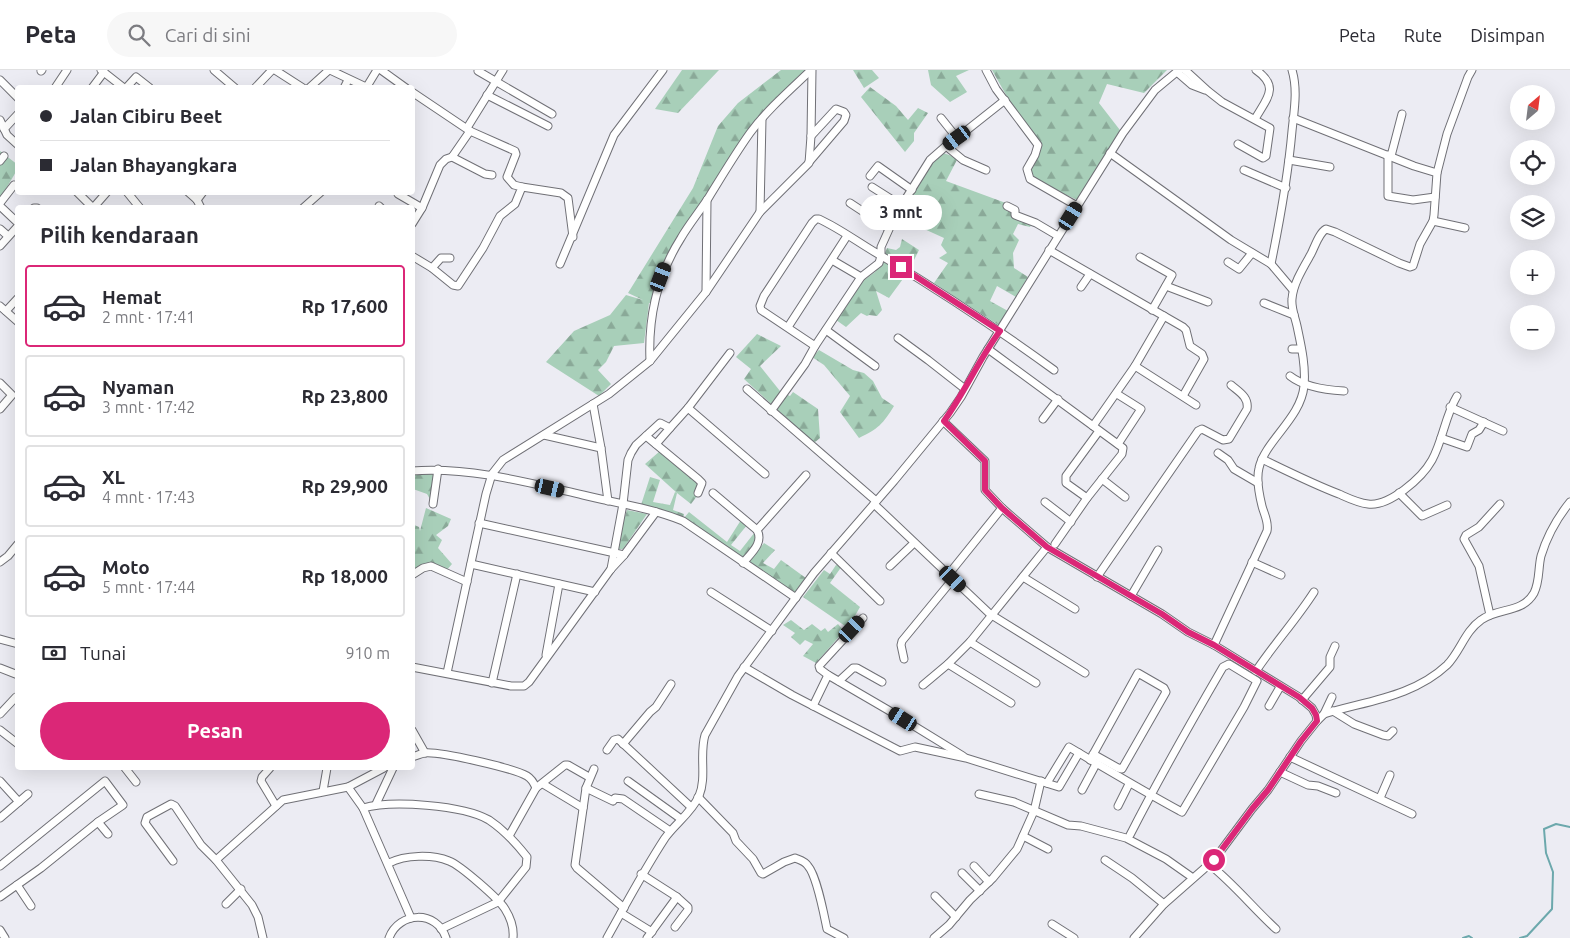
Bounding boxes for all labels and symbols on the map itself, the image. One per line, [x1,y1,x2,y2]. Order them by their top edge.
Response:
north arrow [1510,85,1555,130]
car [940,123,973,153]
callout: 3 mnt [860,194,942,230]
car [1056,199,1085,233]
route end [890,256,912,278]
car [648,260,673,294]
car [533,477,566,499]
car [936,563,969,595]
car [836,613,867,645]
car [886,705,919,733]
route start [1203,849,1225,871]

